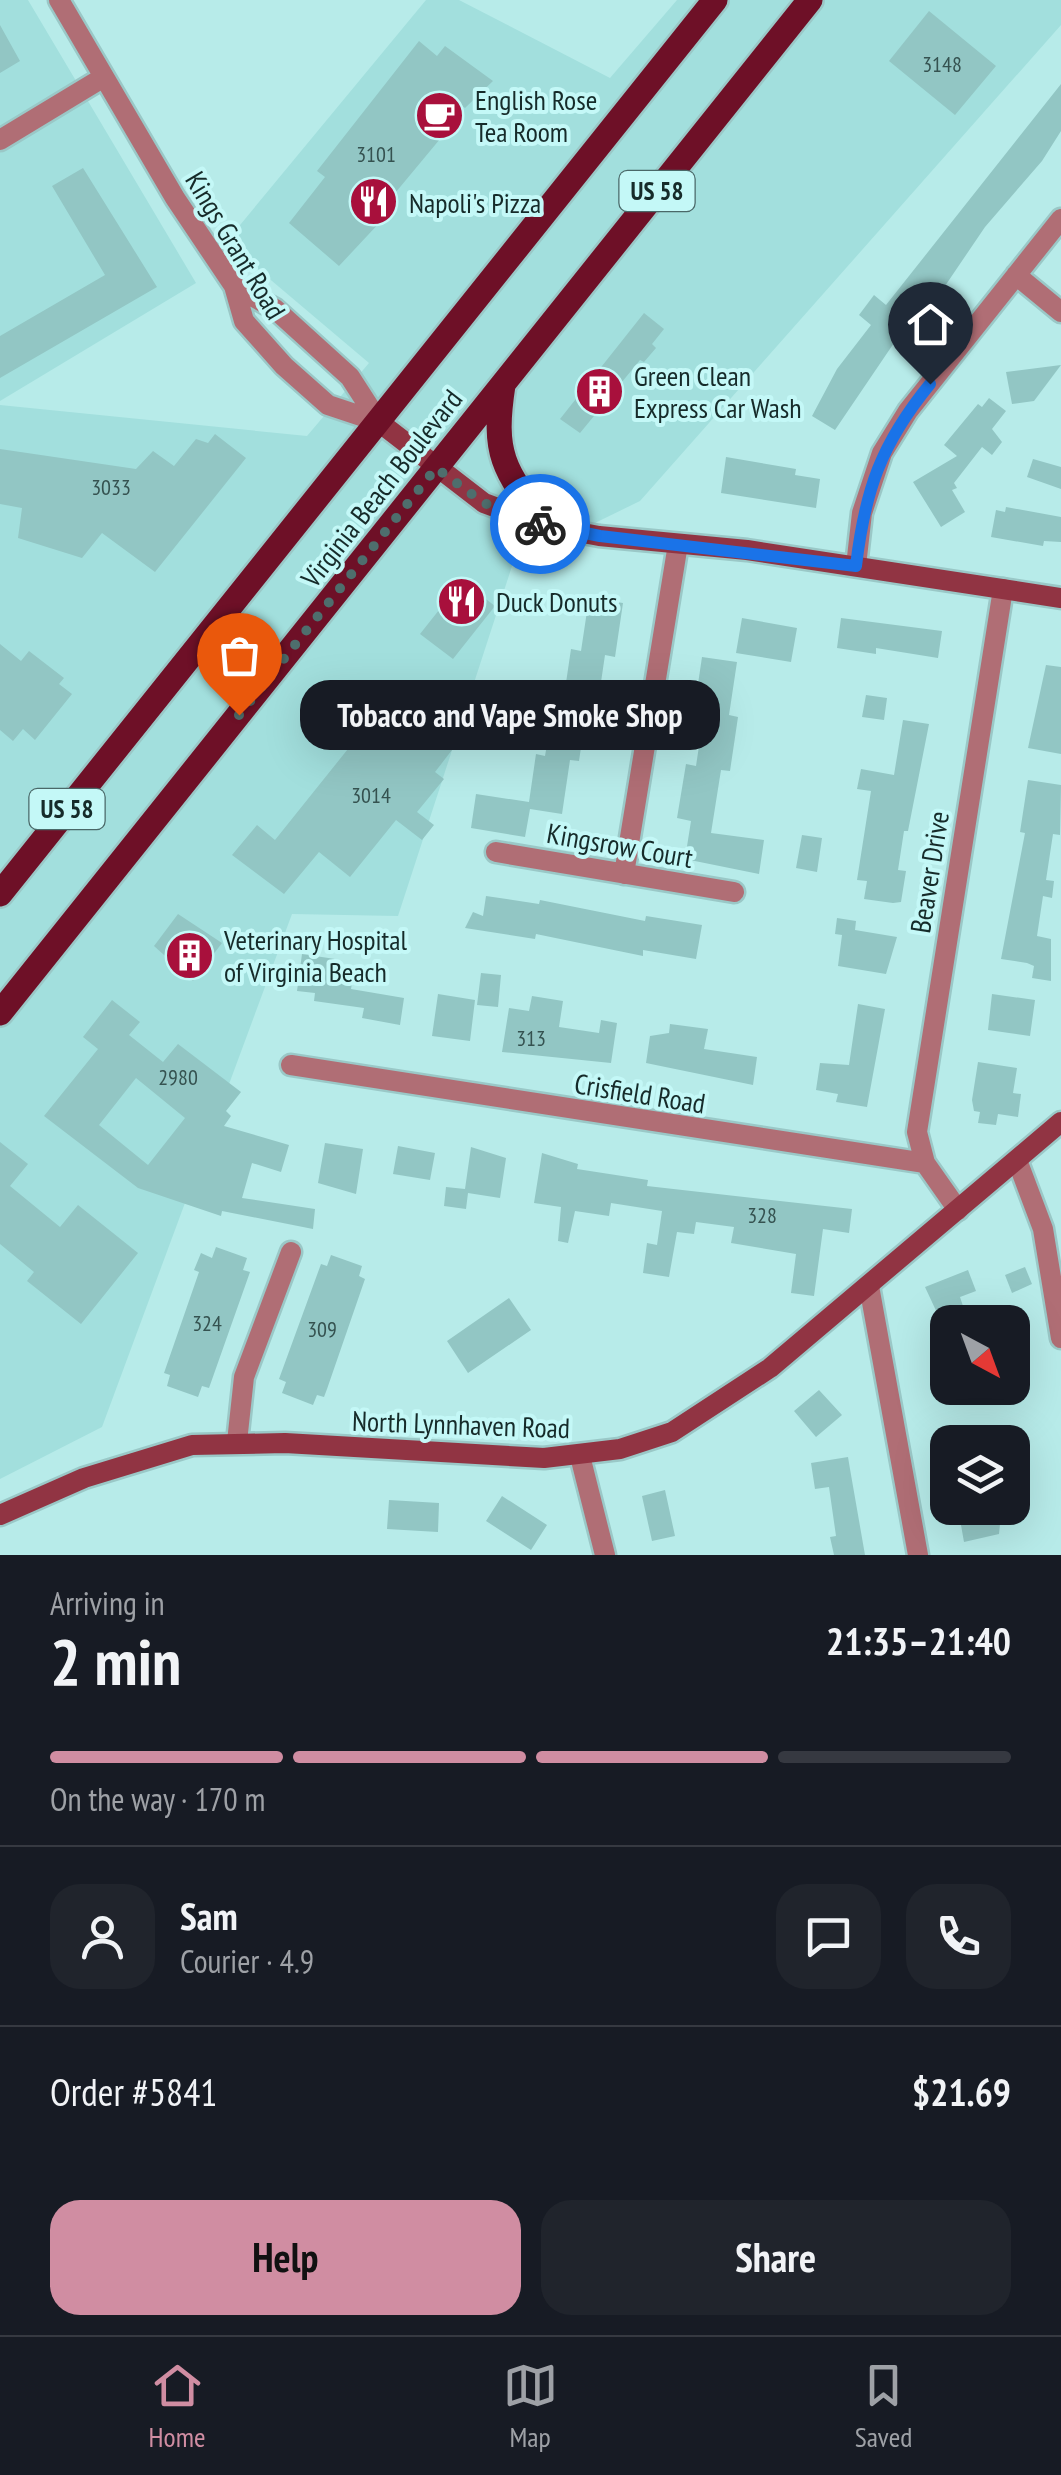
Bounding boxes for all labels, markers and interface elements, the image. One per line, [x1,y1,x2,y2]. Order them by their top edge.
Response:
house number: 3148 [922,50,962,78]
place label: English Rose Tea Room [475,81,597,150]
cafe icon: English Rose Tea Room [414,89,466,141]
house number: 3101 [356,140,396,168]
street label: Kings Grant Road [177,164,295,326]
road number: US 58 [620,171,694,211]
restaurant icon: Napoli's Pizza [348,176,400,228]
place label: Napoli's Pizza [409,184,541,221]
pin [888,282,973,385]
icon: home [903,297,958,352]
place label: Green Clean Express Car Wash [634,357,802,426]
building icon: Green Clean Express Car Wash [573,365,625,417]
street label: Virginia Beach Boulevard [291,381,470,595]
house number: 3033 [91,473,131,501]
courier [490,474,590,574]
icon: bike [513,497,568,552]
restaurant icon: Duck Donuts [435,575,487,627]
place label: Duck Donuts [496,583,617,620]
pin [197,613,282,716]
icon: bag [212,628,267,683]
callout: Tobacco and Vape Smoke Shop [299,680,719,750]
text: Tobacco and Vape Smoke Shop [337,694,683,736]
house number: 3014 [351,781,391,809]
road number: US 58 [30,789,104,829]
street label: Beaver Drive [901,808,957,936]
street label: Kingsrow Court [544,814,696,876]
place label: Veterinary Hospital of Virginia Beach [223,921,407,990]
building icon: Veterinary Hospital of Virginia Beach [163,929,215,981]
house number: 313 [516,1024,546,1052]
house number: 2980 [158,1063,198,1091]
street label: Crisfield Road [572,1064,708,1122]
house number: 328 [747,1201,777,1229]
north arrow [930,1305,1030,1405]
map controls [930,1305,1030,1525]
house number: 324 [192,1309,222,1337]
house number: 309 [307,1315,337,1343]
street label: North Lynnhaven Road [351,1402,571,1446]
button: layers [930,1425,1030,1525]
text: Arriving in [50,1582,165,1624]
text: 21:35–21:40 [826,1616,1011,1665]
text: 2 min [50,1619,181,1703]
text: On the way · 170 m [50,1778,265,1820]
button: person [50,1884,155,1989]
button: chat [776,1884,881,1989]
button: phone [906,1884,1011,1989]
text: Sam [180,1891,238,1940]
text: Courier · 4.9 [180,1940,314,1982]
text: Order #5841 [50,2067,217,2116]
text: $21.69 [912,2067,1011,2116]
button: Help [50,2200,521,2315]
button: Share [541,2200,1011,2315]
tab: Home [149,2358,205,2455]
tab: Map [503,2358,558,2455]
tab: Saved [855,2358,912,2455]

